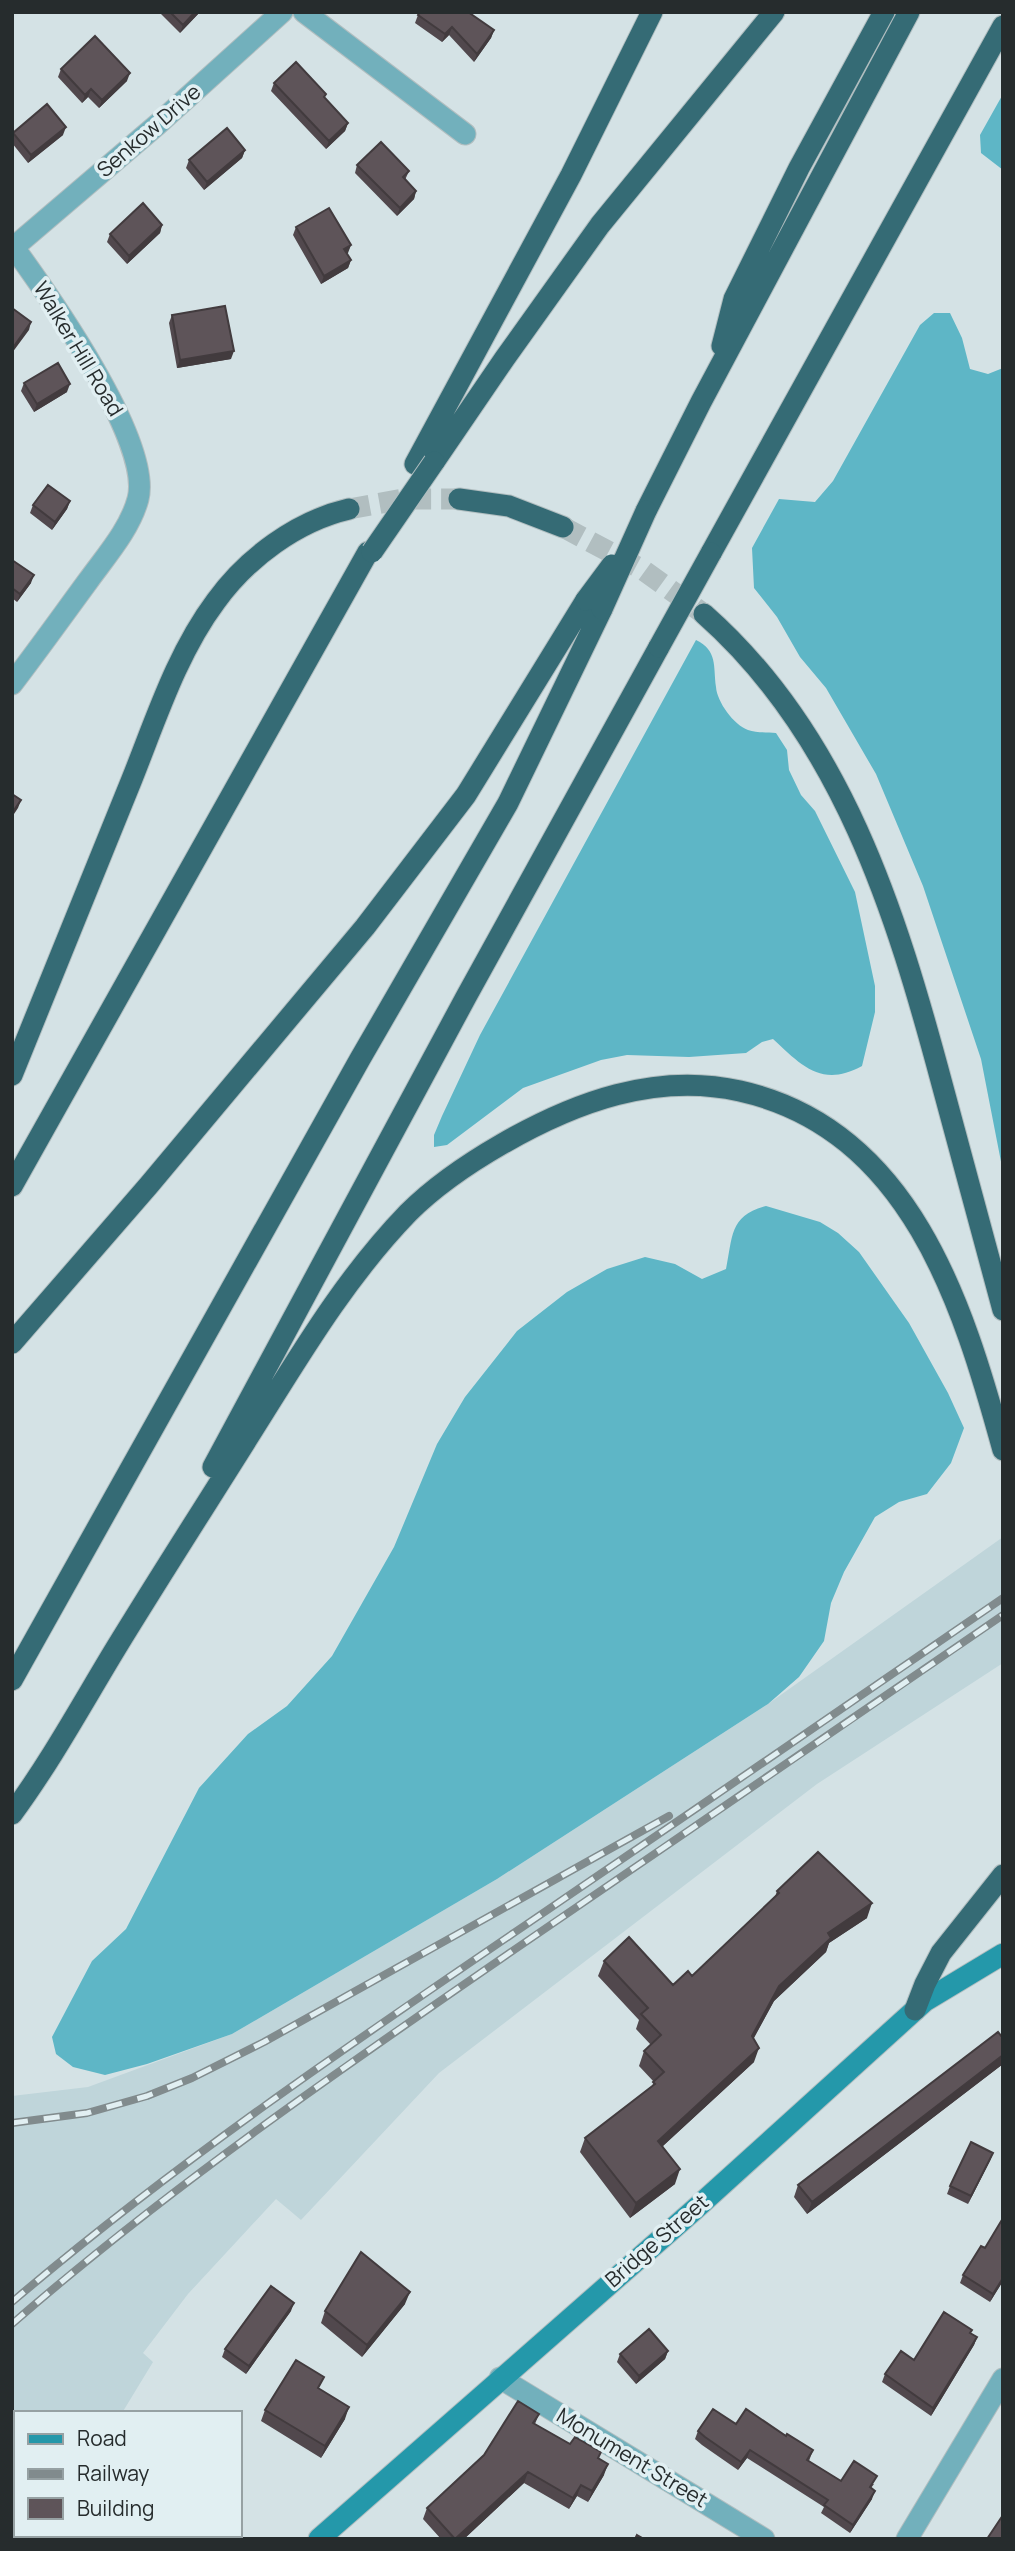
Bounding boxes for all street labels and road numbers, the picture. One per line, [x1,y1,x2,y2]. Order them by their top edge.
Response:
street label: Senkow Drive [90,77,206,183]
street label: Walker Hill Road [28,276,130,421]
street label: Bridge Street [599,2188,714,2293]
street label: Monument Street [552,2401,713,2513]

